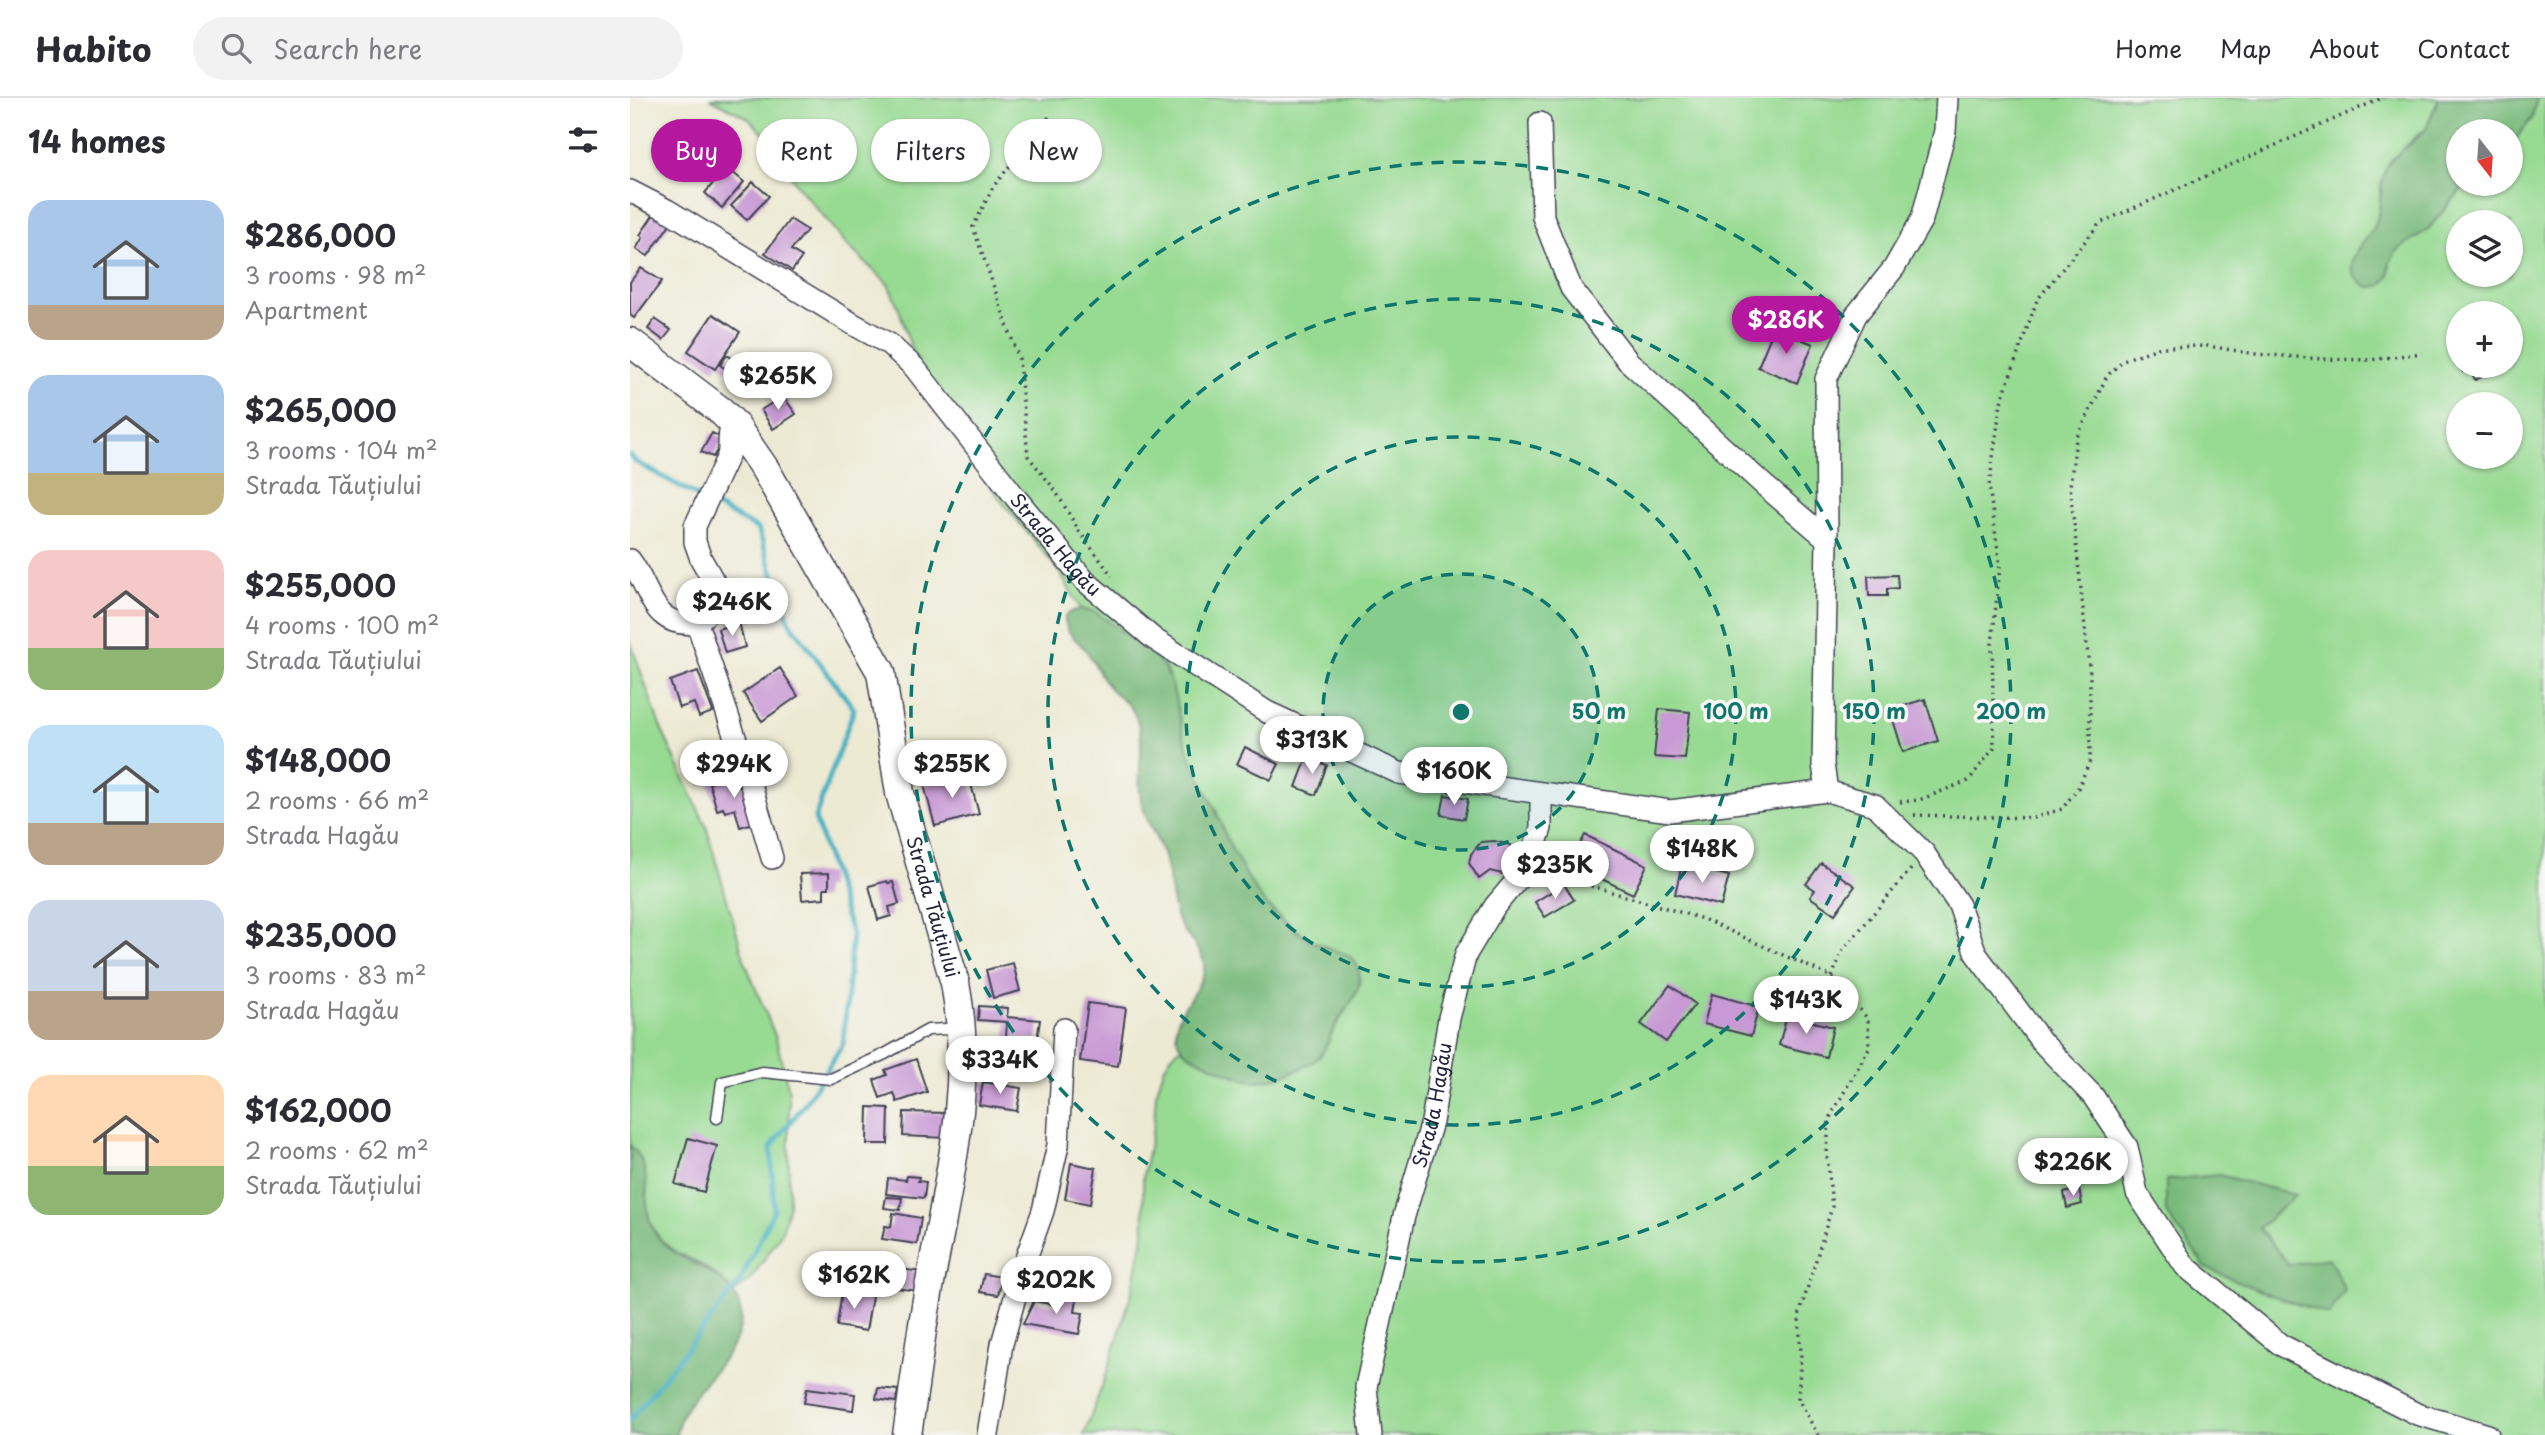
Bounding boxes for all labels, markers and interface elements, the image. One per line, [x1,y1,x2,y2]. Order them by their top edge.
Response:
search box [193,17,683,80]
text: Habito [35,23,151,73]
icon: search [217,29,255,67]
text: Search here [273,29,422,68]
text: Home [2115,30,2182,66]
text: Map [2220,30,2271,66]
text: About [2309,30,2379,66]
text: Contact [2417,30,2510,66]
text: 14 homes [28,118,166,163]
chip: Buy [651,119,742,182]
chip: Rent [756,119,857,182]
chip: Filters [871,119,990,182]
chip: New [1004,119,1102,182]
north arrow [2446,119,2524,196]
map controls [2446,119,2523,469]
icon: filters [564,121,602,159]
button: layers [2446,210,2523,287]
text: $286,000 [245,212,396,257]
icon: home [84,228,168,312]
text: 3 rooms · 98 m² [245,257,426,292]
text: Apartment [245,292,368,327]
pin: $286K [1737,296,1835,356]
text: $286K [1748,301,1824,336]
button: + [2446,301,2523,378]
pin: $265K [729,352,827,412]
text: $265K [739,357,817,392]
text: $265,000 [245,387,397,432]
button: − [2446,392,2523,469]
icon: home [84,403,168,487]
text: 3 rooms · 104 m² [245,432,438,467]
text: Strada Tăuțiului [245,467,422,502]
street label: Strada Hagău [1004,486,1108,602]
text: $255,000 [245,562,396,607]
icon: home [84,578,168,662]
pin: $246K [683,578,781,638]
text: $246K [692,583,772,618]
text: 4 rooms · 100 m² [245,607,439,642]
text: Strada Tăuțiului [245,642,422,677]
text: 50 m [1572,694,1626,726]
text: 100 m [1703,694,1769,726]
text: 150 m [1842,694,1906,726]
text: 200 m [1976,694,2046,726]
centre of rings [1449,700,1473,724]
pin: $313K [1263,716,1361,776]
text: $313K [1276,721,1348,756]
text: $148,000 [245,737,391,782]
pin: $294K [685,740,783,800]
pin: $255K [903,740,1001,800]
text: $294K [696,745,772,780]
text: $255K [914,745,990,780]
pin: $160K [1405,748,1503,807]
text: $160K [1416,752,1492,787]
icon: home [84,753,168,837]
text: 2 rooms · 66 m² [245,782,429,817]
text: Strada Hagău [245,817,399,852]
pin: $148K [1653,826,1751,885]
text: $148K [1666,830,1738,865]
street label: Strada Tăuțiului [900,832,968,981]
pin: $235K [1506,842,1604,901]
text: $235K [1517,846,1593,881]
text: $235,000 [245,912,397,957]
icon: home [84,928,168,1012]
text: 3 rooms · 83 m² [245,957,427,992]
pin: $143K [1757,976,1855,1036]
text: $143K [1770,981,1842,1016]
text: Strada Hagău [245,992,399,1027]
pin: $334K [951,1037,1049,1096]
street label: Strada Hagău [1404,1040,1458,1171]
text: $334K [961,1041,1039,1076]
text: $162,000 [245,1087,392,1132]
icon: home [84,1103,168,1187]
text: 2 rooms · 62 m² [245,1132,429,1167]
pin: $226K [2024,1138,2122,1198]
text: $226K [2034,1143,2112,1178]
text: Strada Tăuțiului [245,1167,422,1202]
pin: $162K [805,1252,903,1311]
text: $162K [818,1256,890,1291]
pin: $202K [1007,1256,1105,1316]
text: $202K [1017,1261,1095,1296]

